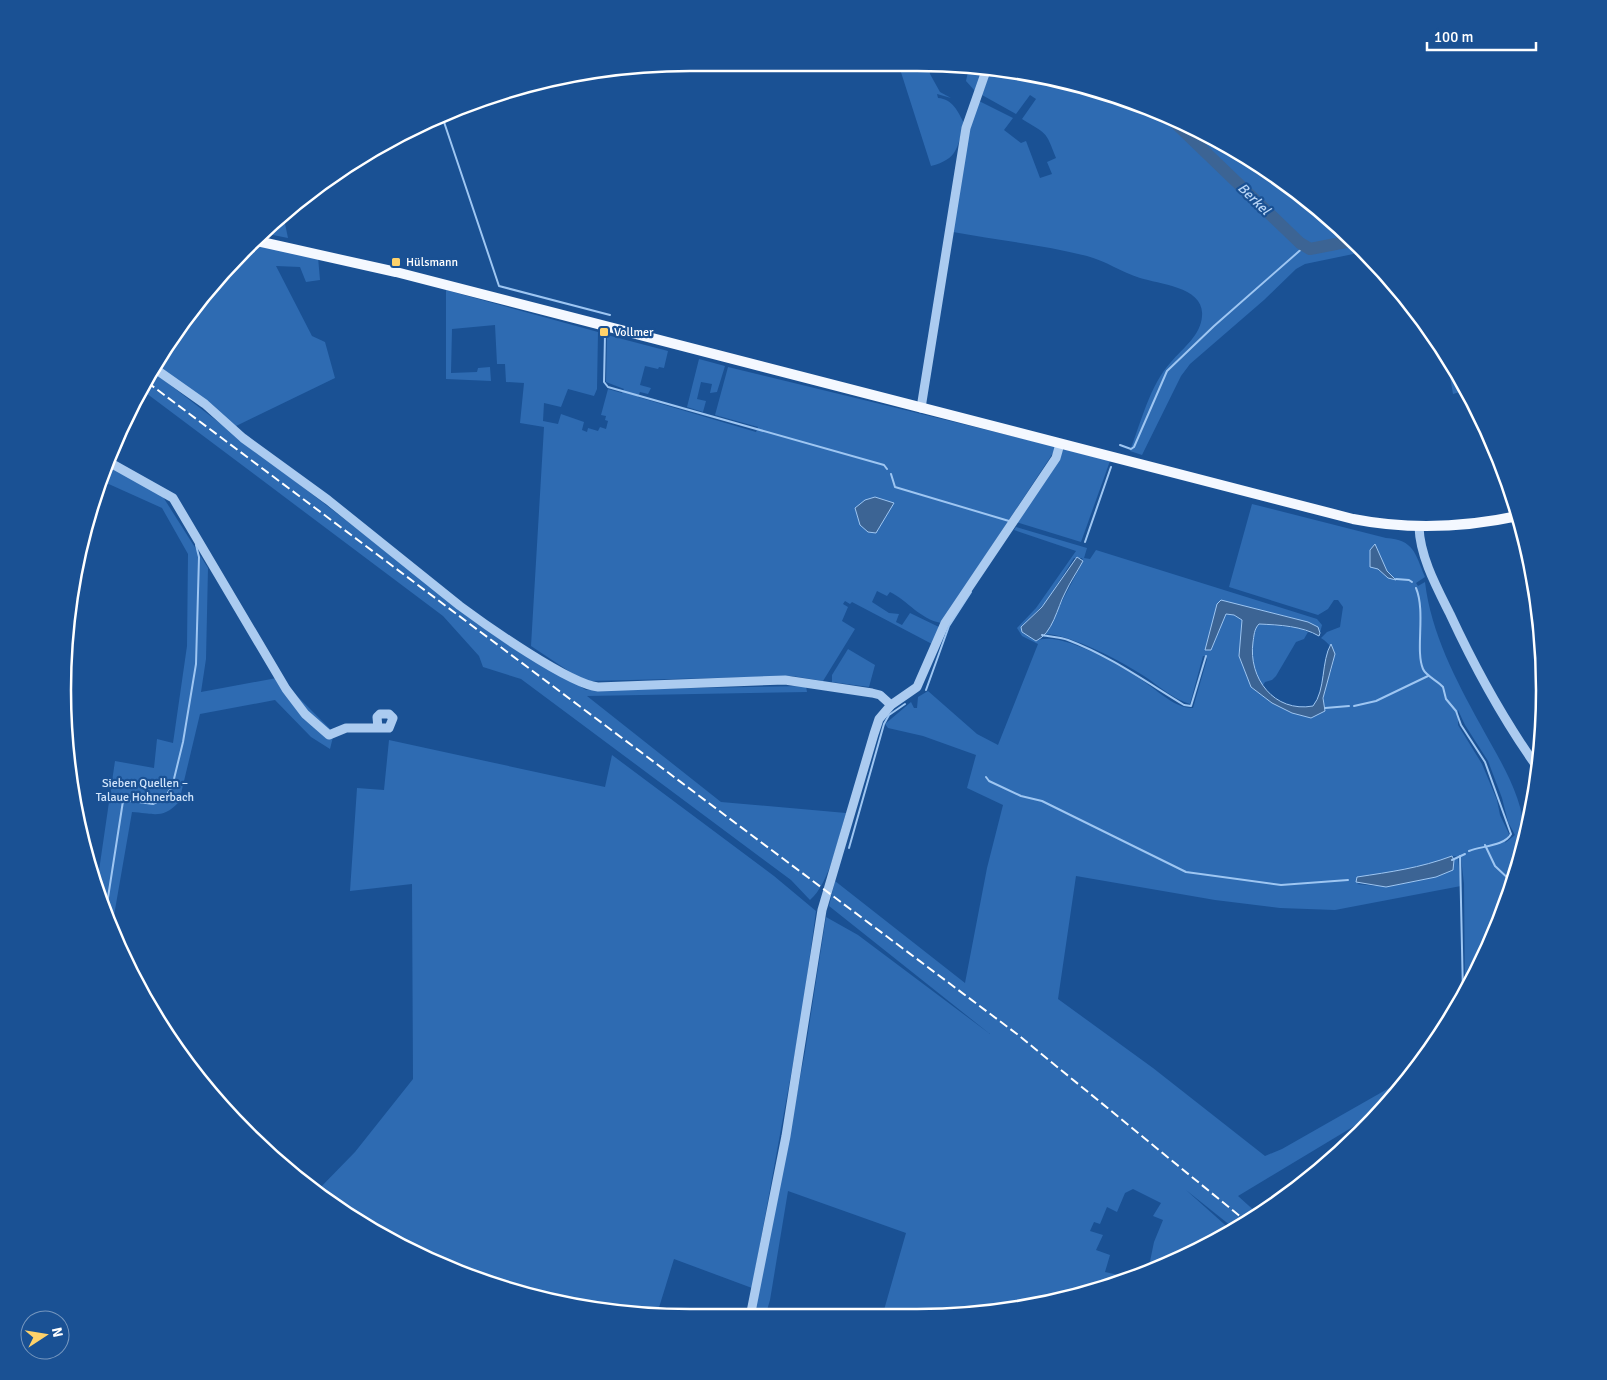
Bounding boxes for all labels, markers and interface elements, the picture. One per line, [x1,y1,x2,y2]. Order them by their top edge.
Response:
scale bar [1427,20,1536,52]
text: 100 m [1434,28,1474,46]
water label: Berkel [1234,180,1274,219]
place label: Hülsmann [406,255,458,270]
marker: Hülsmann [390,256,402,268]
place label: Vollmer [614,325,654,340]
marker: Vollmer [598,326,610,338]
park label: Sieben Quellen – Talaue Hohnerbach [96,776,194,805]
north arrow [20,1310,70,1360]
text: N [48,1326,67,1339]

